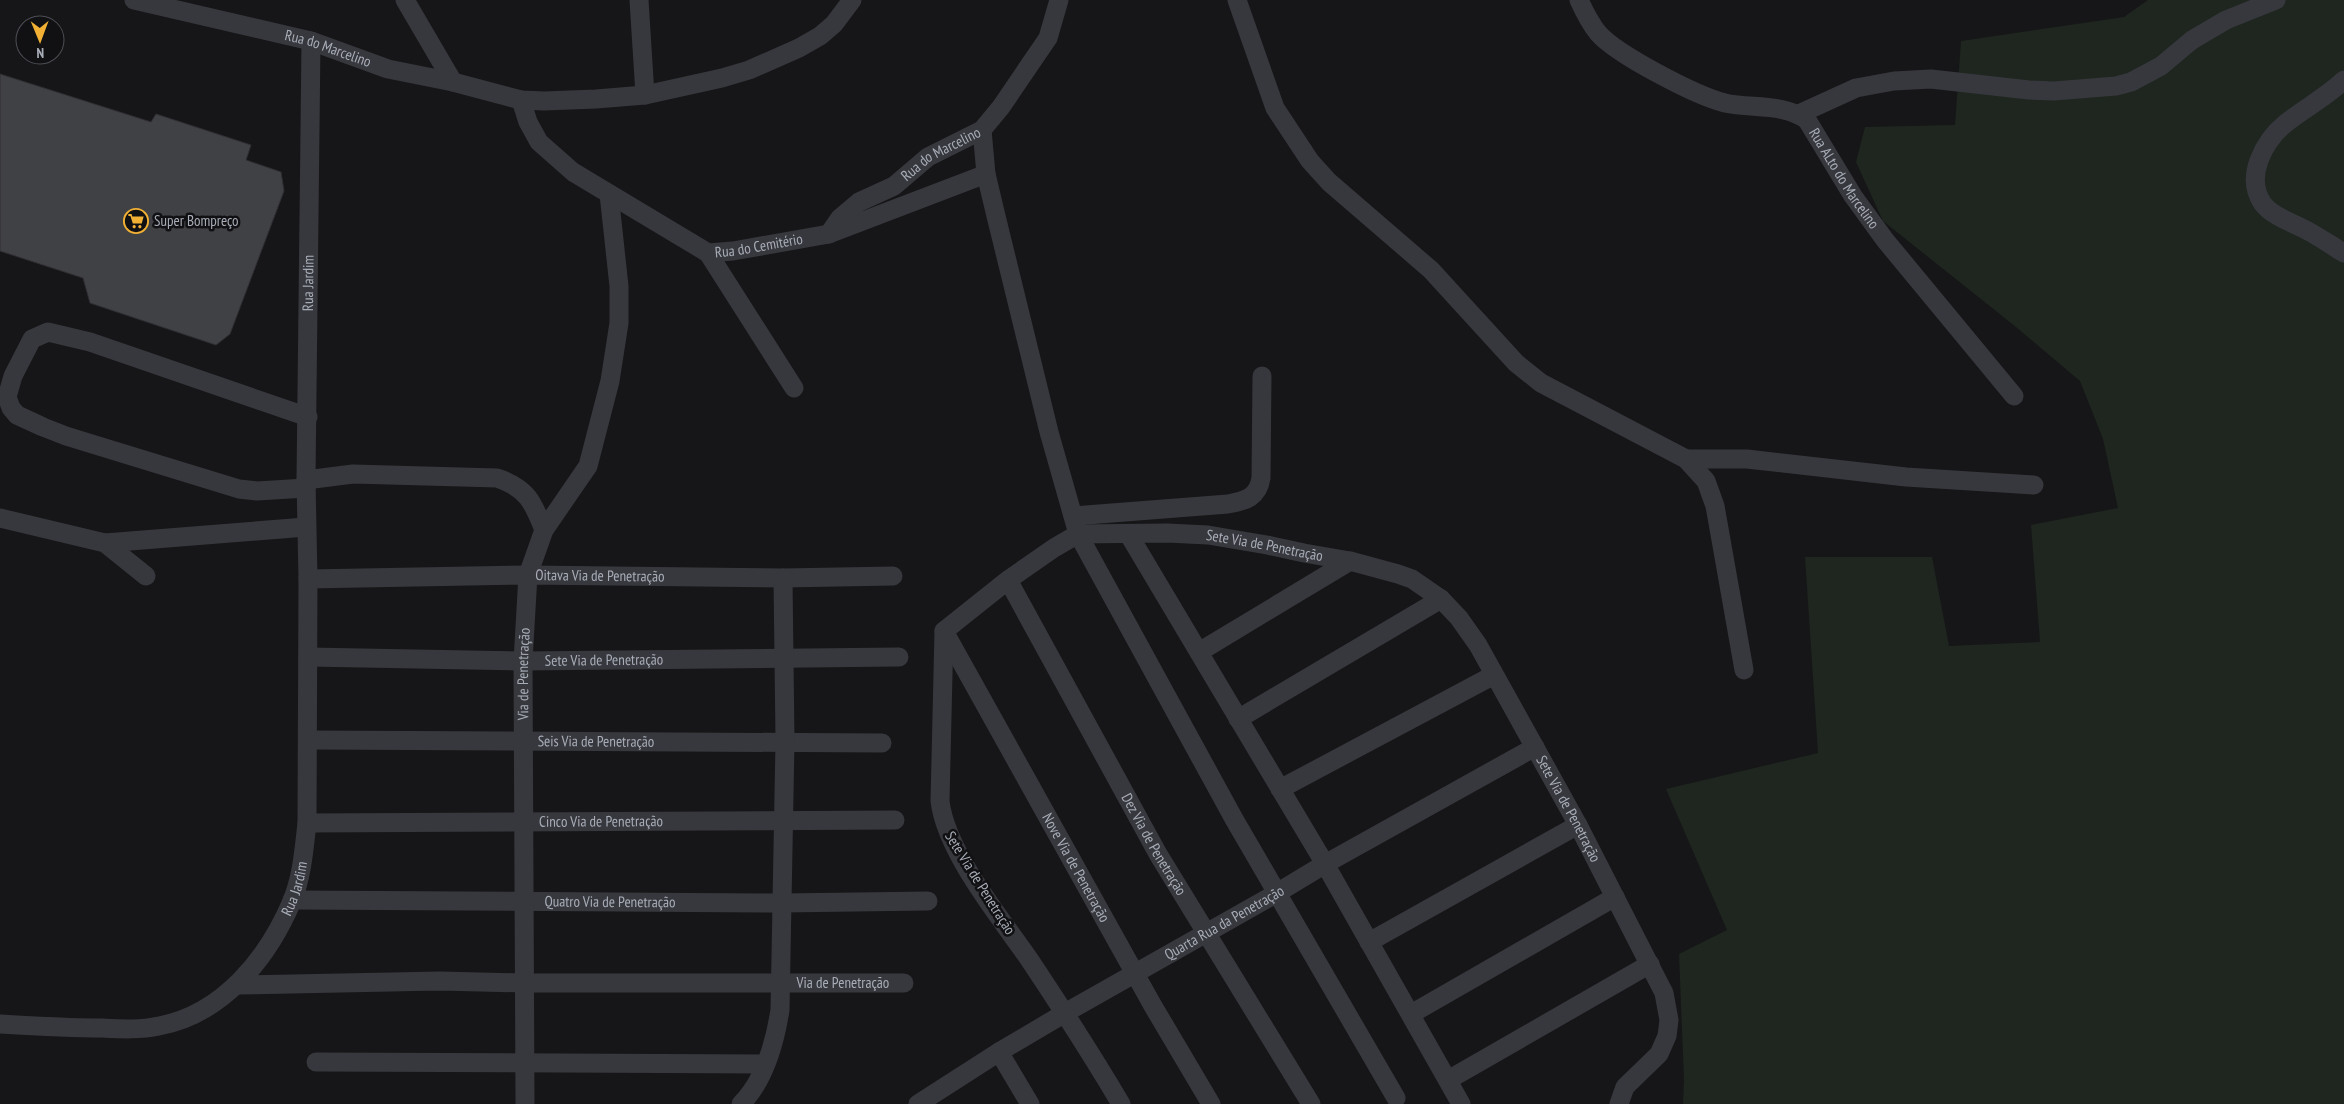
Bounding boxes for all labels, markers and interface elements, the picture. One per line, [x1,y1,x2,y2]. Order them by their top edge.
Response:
north arrow [15,15,65,65]
street label: Rua do Marcelino [283,25,374,71]
text: N [36,44,44,62]
street label: Rua do Marcelino [897,122,983,185]
street label: Rua ALto do Marcelino [1805,124,1884,232]
supermarket icon: Super Bompreço [123,208,149,234]
place label: Super Bompreço [154,211,239,230]
street label: Rua do Cemitério [714,229,804,261]
street label: Rua Jardim [298,255,318,311]
street label: Sete Via de Penetração [1205,525,1324,565]
street label: Oitava Via de Penetração [535,565,665,586]
street label: Via de Penetração [513,627,534,721]
street label: Sete Via de Penetração [545,650,663,670]
street label: Seis Via de Penetração [538,731,654,751]
street label: Sete Via de Penetração [1532,752,1605,865]
street label: Dez Via de Penetração [1118,790,1191,899]
street label: Nove Via de Penetração [1038,810,1114,925]
street label: Cinco Via de Penetração [539,811,663,831]
street label: Sete Via de Penetração [941,828,1020,938]
street label: Rua Jardim [277,860,311,919]
street label: Quarta Rua da Penetração [1161,881,1287,964]
street label: Quatro Via de Penetração [544,892,676,911]
street label: Via de Penetração [796,973,889,992]

